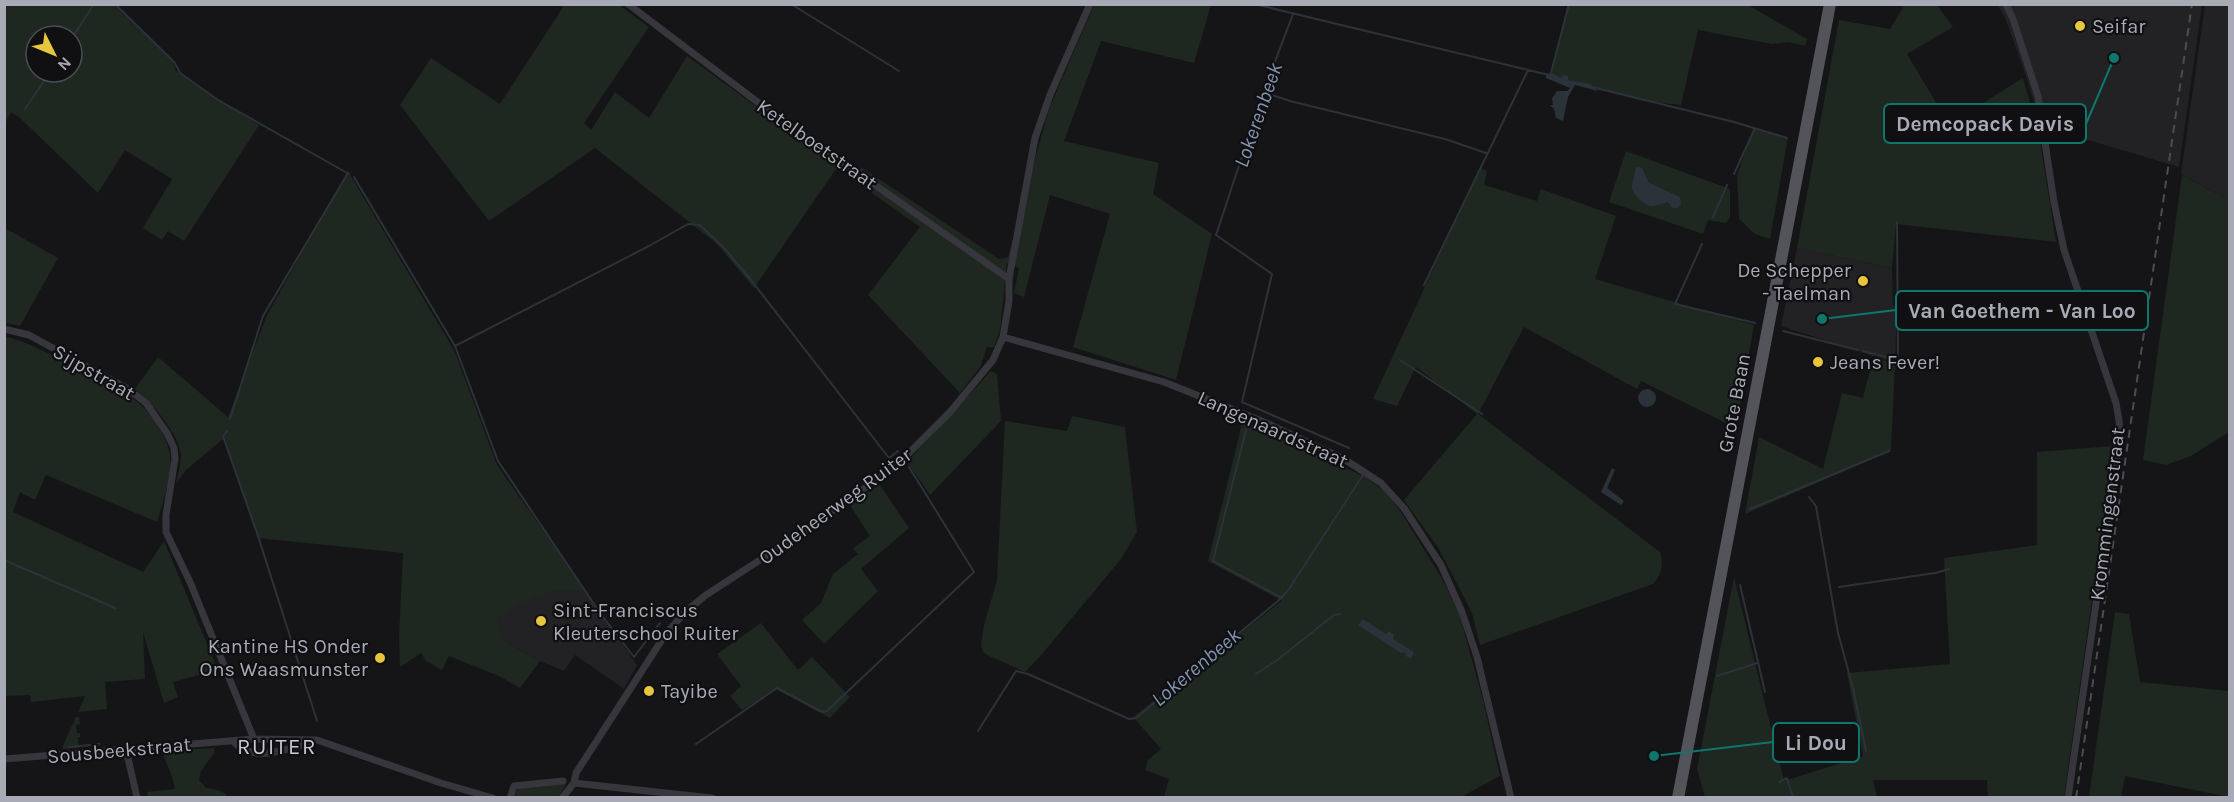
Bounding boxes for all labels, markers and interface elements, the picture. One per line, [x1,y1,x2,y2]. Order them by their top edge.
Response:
place label: Seifar [2092,15,2146,38]
marker: Seifar [2073,19,2087,33]
north arrow [24,24,84,84]
text: N [54,53,75,75]
water label: Lokerenbeek [1229,59,1287,170]
street label: Ketelboetstraat [752,94,882,195]
callout: Demcopack Davis [1884,104,2086,143]
text: Demcopack Davis [1896,112,2074,136]
place label: De Schepper - Taelman [1737,259,1852,305]
marker: De Schepper - Taelman [1856,274,1870,288]
callout: Van Goethem - Van Loo [1896,291,2148,330]
text: Van Goethem - Van Loo [1908,299,2136,323]
street label: Sijpstraat [49,340,139,405]
place label: Jeans Fever! [1830,351,1940,374]
street label: Grote Baan [1714,352,1755,454]
marker: Jeans Fever! [1811,355,1825,369]
street label: Langenaardstraat [1194,386,1352,473]
street label: Krommingenstraat [2085,426,2130,602]
street label: Oudeheerweg Ruiter [754,443,917,570]
place label: Sint-Franciscus Kleuterschool Ruiter [553,599,739,645]
marker: Sint-Franciscus Kleuterschool Ruiter [534,614,548,628]
water label: Lokerenbeek [1147,623,1246,711]
place label: Kantine HS Onder Ons Waasmunster [200,635,369,681]
marker: Kantine HS Onder Ons Waasmunster [373,651,387,665]
place label: Tayibe [661,680,718,703]
marker: Tayibe [642,684,656,698]
callout: Li Dou [1773,723,1859,762]
text: Li Dou [1785,731,1847,755]
street label: Sousbeekstraat [46,733,192,768]
district label: RUITER [237,734,317,760]

